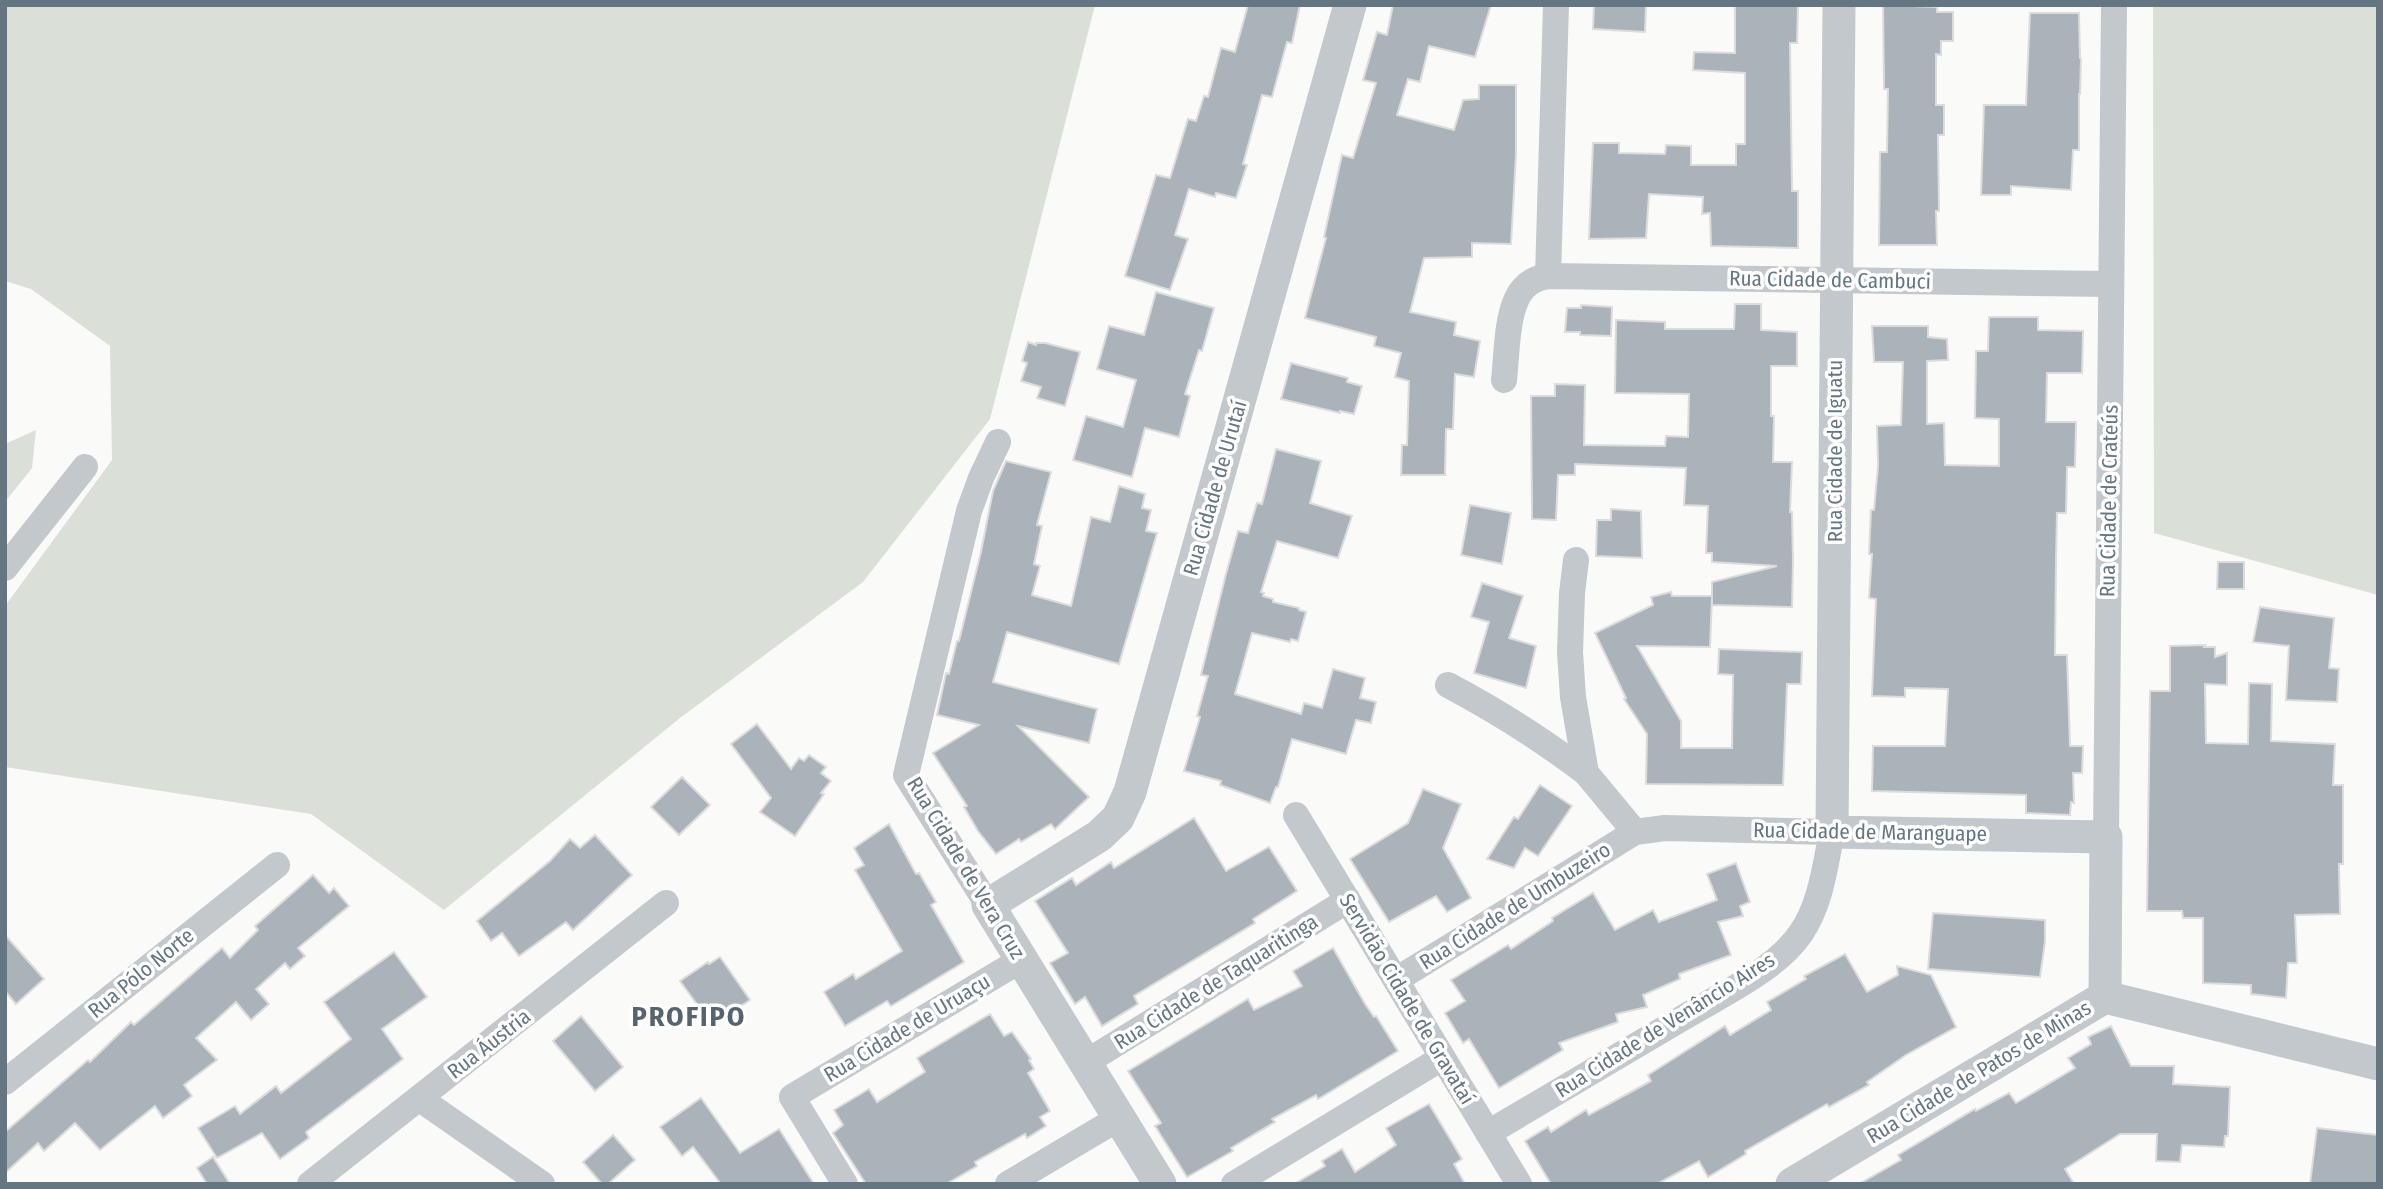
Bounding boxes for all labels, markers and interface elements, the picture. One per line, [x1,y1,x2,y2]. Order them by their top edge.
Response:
street label: Rua Cidade de Cambuci [1729,265,1931,295]
street label: Rua Cidade de Iguatu [1822,360,1848,542]
street label: Rua Cidade de Urutaí [1178,397,1252,579]
street label: Rua Cidade de Crateús [2094,405,2124,597]
street label: Rua Cidade de Vera Cruz [901,772,1031,964]
street label: Rua Cidade de Maranguape [1753,817,1987,847]
street label: Rua Cidade de Umbuzeiro [1415,837,1615,975]
street label: Servidão Cidade de Gravataí [1334,889,1480,1109]
street label: Rua Cidade de Taquaritinga [1109,909,1323,1055]
street label: Rua Pólo Norte [83,922,199,1024]
street label: Rua Cidade de Venâncio Aires [1550,947,1780,1103]
street label: Rua Cidade de Uruaçu [819,968,995,1088]
street label: Rua Cidade de Patos de Minas [1862,995,2096,1149]
district label: PROFIPO [632,1000,747,1033]
street label: Rua Áustria [442,1003,536,1085]

